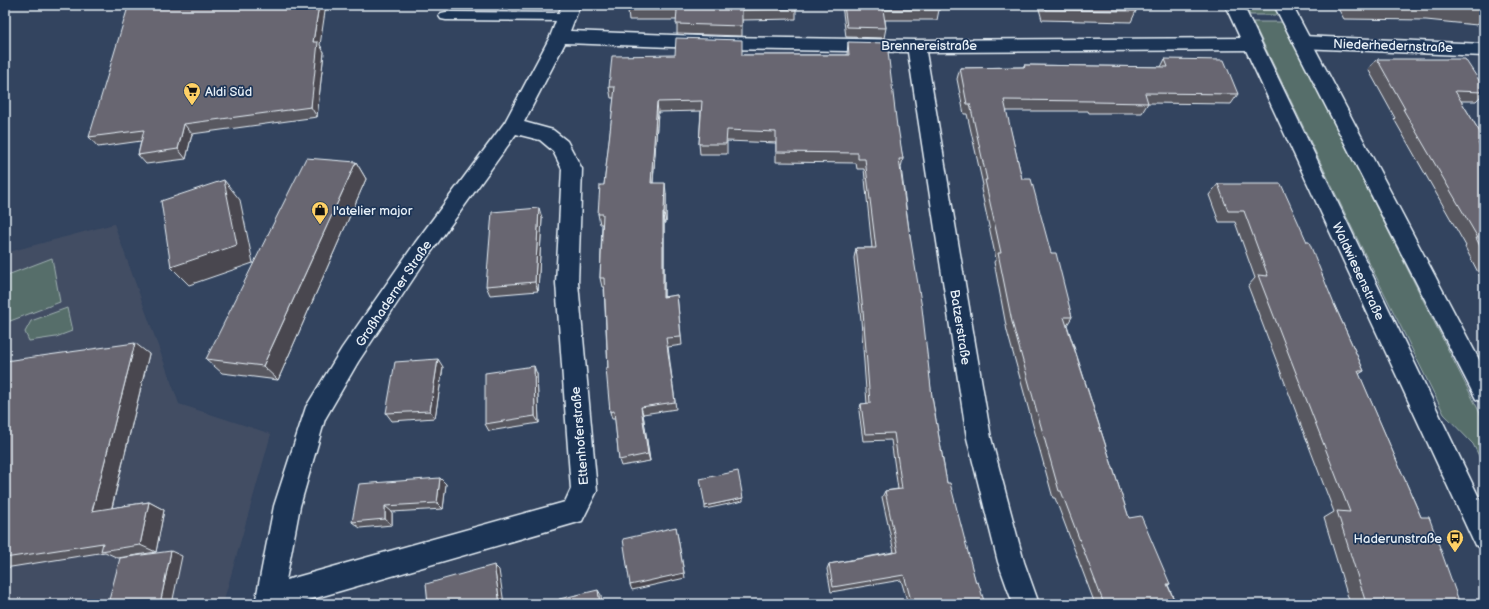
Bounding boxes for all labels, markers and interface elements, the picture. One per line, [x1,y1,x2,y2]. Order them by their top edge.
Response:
street label: Niederhedernstraße [1333,36,1453,56]
street label: Brennereistraße [881,38,977,54]
supermarket icon: Aldi Süd [182,81,202,106]
place label: Aldi Süd [205,84,252,100]
shop icon: l'atelier major [310,200,330,225]
place label: l'atelier major [333,203,413,219]
street label: Waldwiesenstraße [1328,220,1388,323]
street label: Großhaderner Straße [352,237,436,350]
street label: Batzerstraße [946,288,974,366]
street label: Ettenhoferstraße [568,386,592,486]
bus stop icon: Haderunstraße [1445,528,1465,553]
place label: Haderunstraße [1354,531,1442,547]

